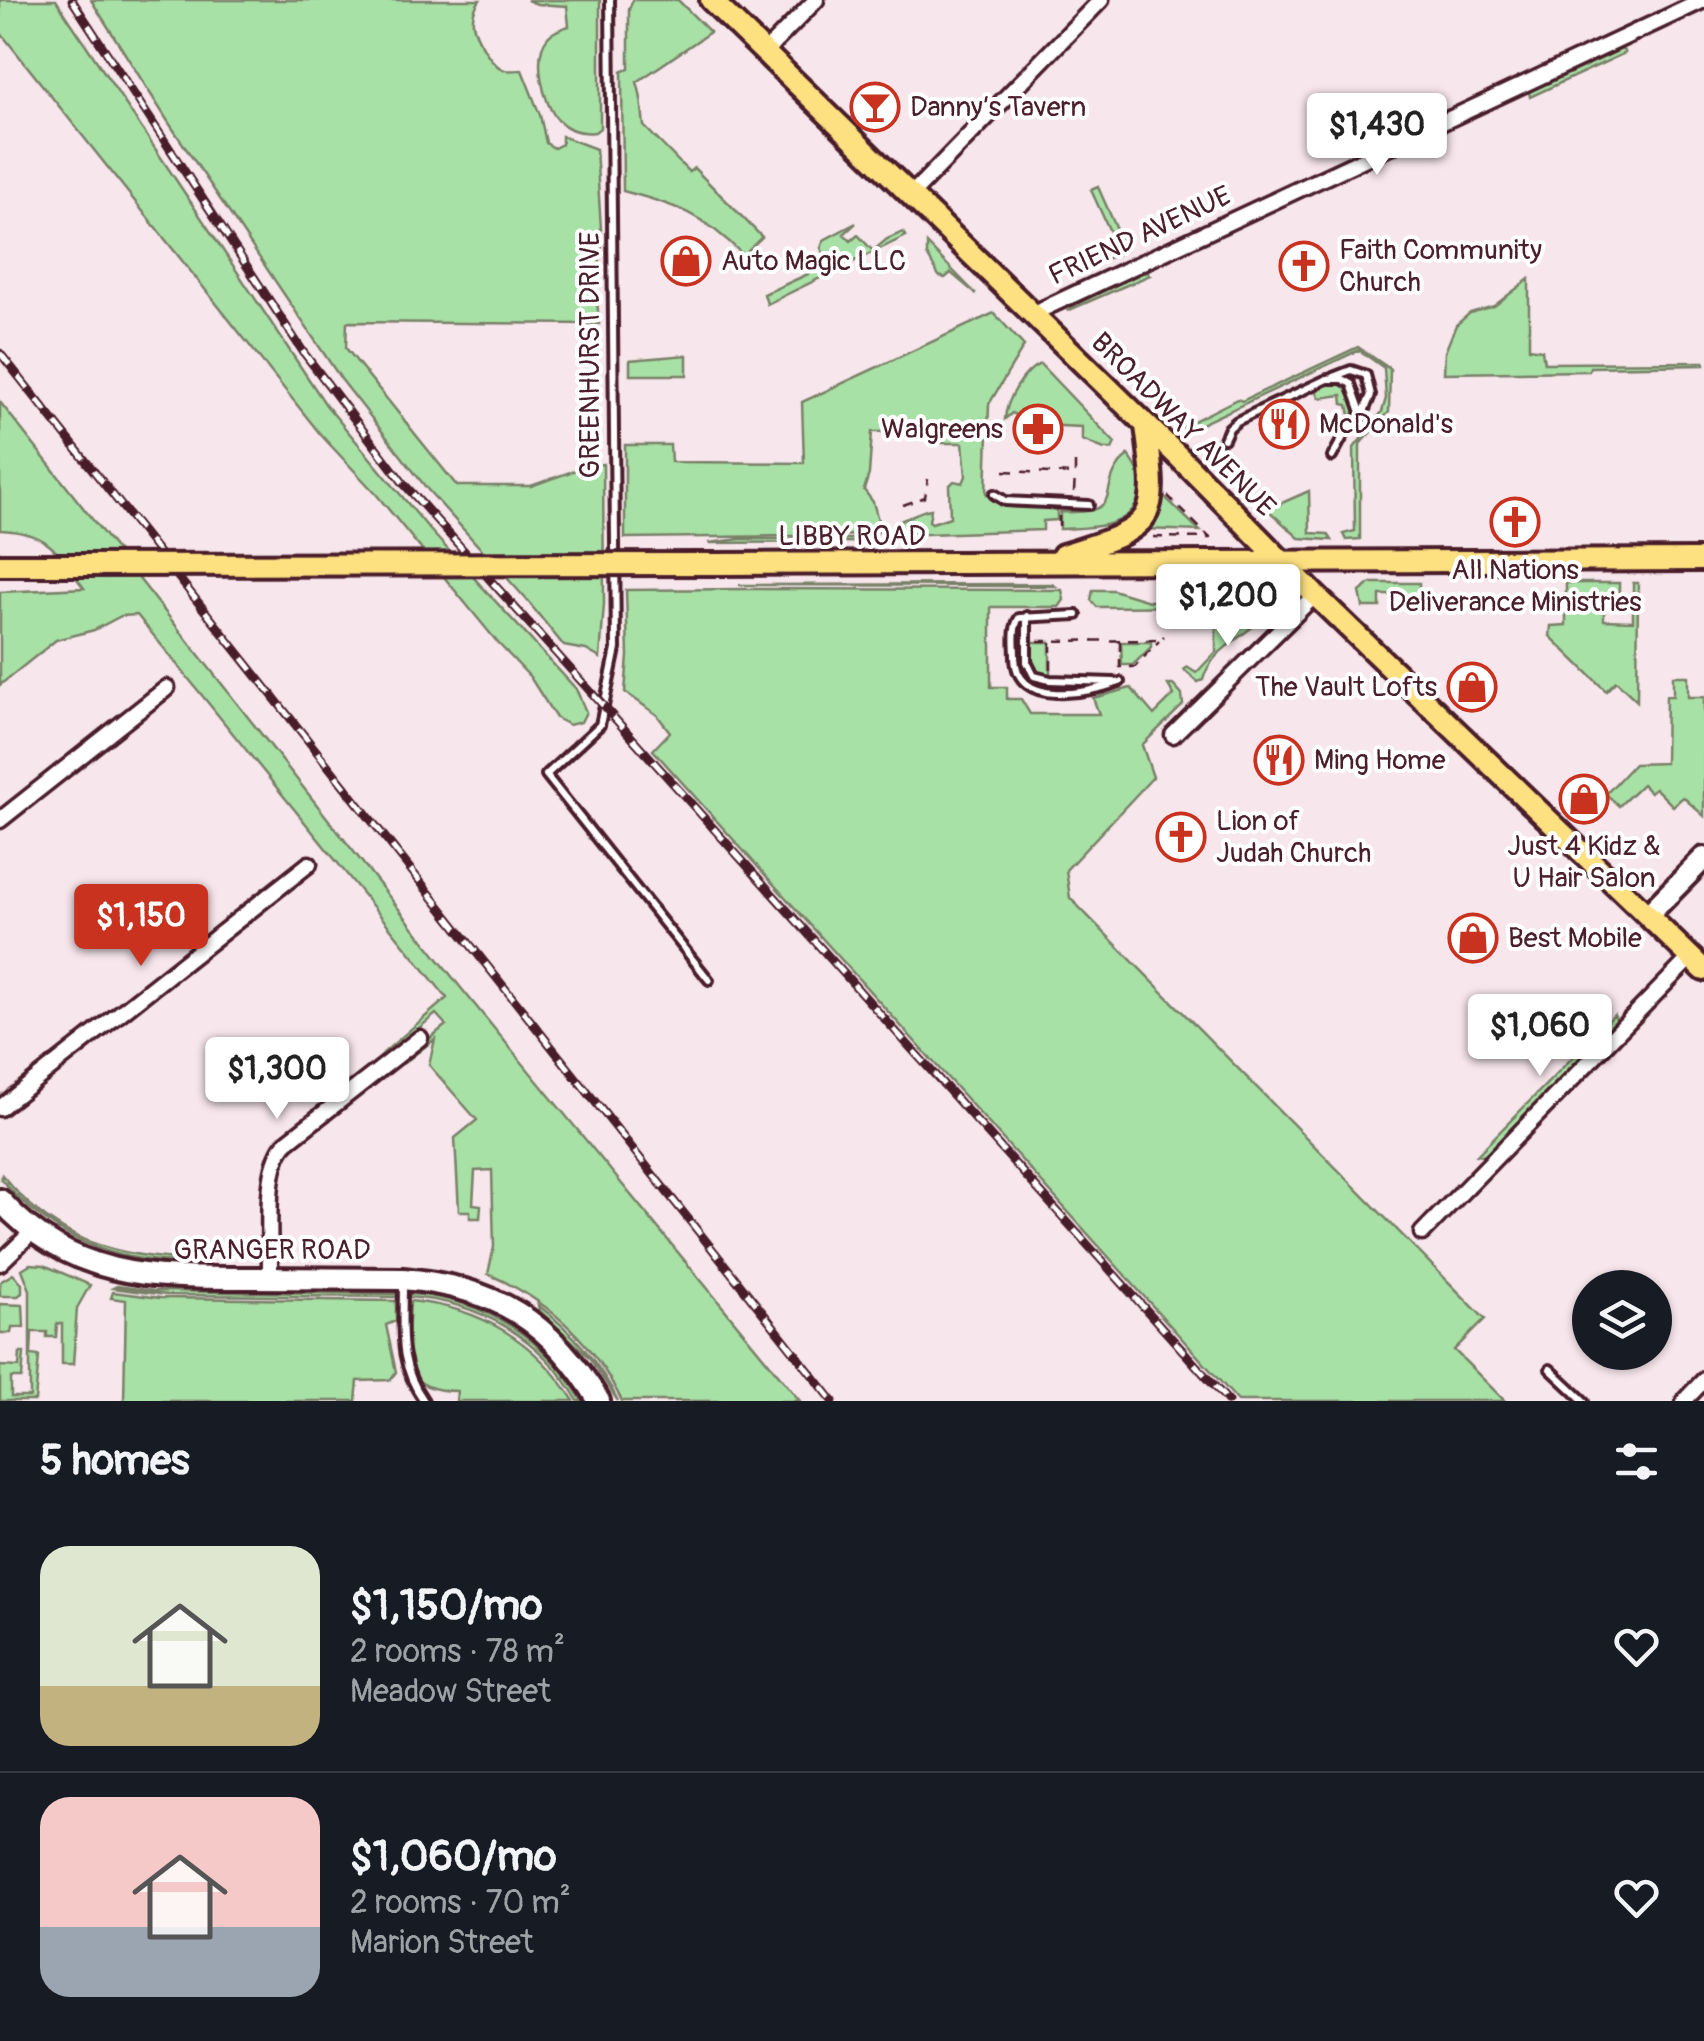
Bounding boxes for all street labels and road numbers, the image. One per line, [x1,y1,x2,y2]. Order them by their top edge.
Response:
street label: FRIEND AVENUE [1043,178,1237,294]
street label: GREENHURST DRIVE [573,232,608,478]
street label: BROADWAY AVENUE [1083,325,1283,525]
street label: LIBBY ROAD [778,519,926,554]
street label: GRANGER ROAD [173,1233,371,1268]

